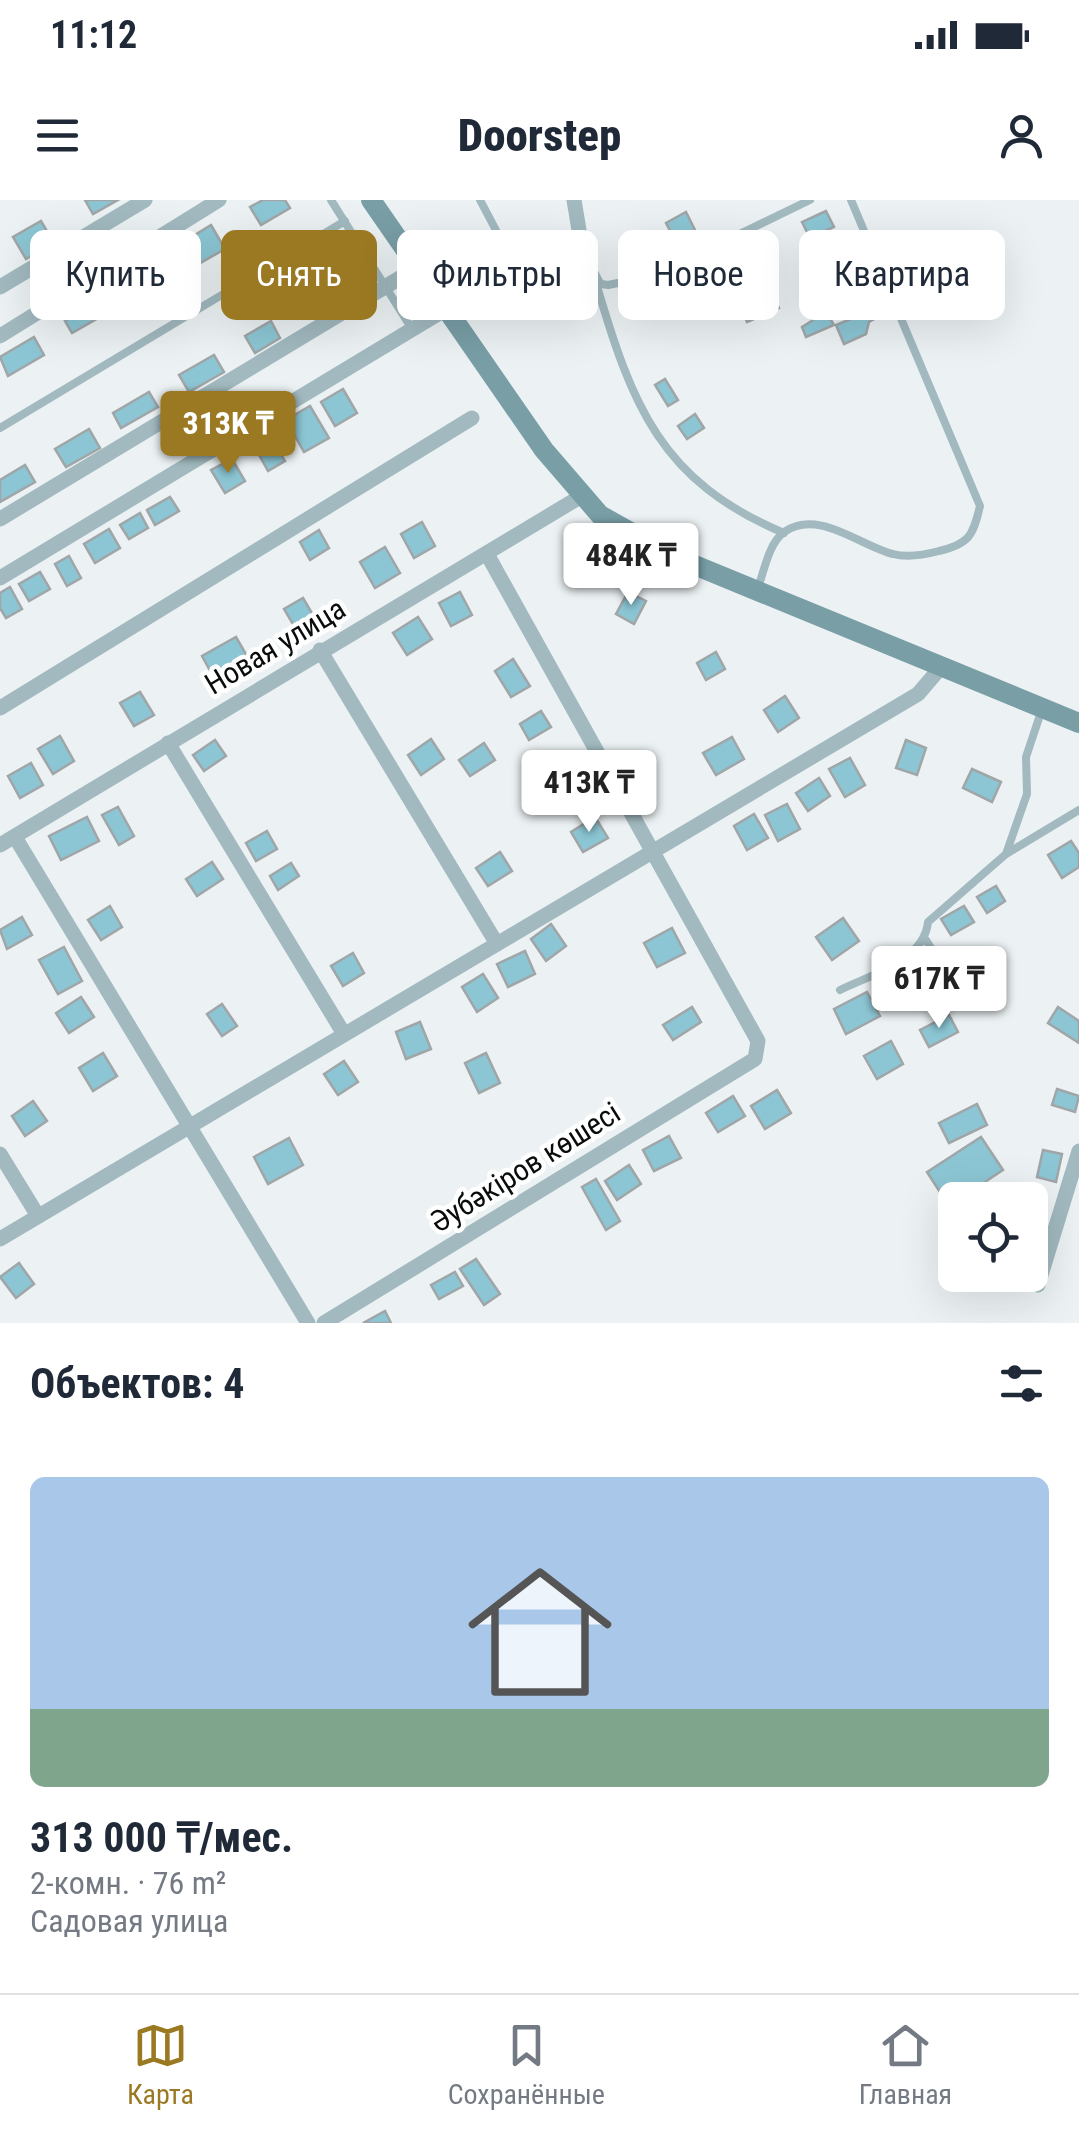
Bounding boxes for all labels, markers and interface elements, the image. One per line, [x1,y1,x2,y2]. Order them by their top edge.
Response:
text: 11:12 [50,13,137,57]
icon: menu [30,108,85,163]
icon: person [994,108,1049,163]
text: Doorstep [458,109,621,162]
chip: Купить [30,230,201,320]
chip: Снять [221,230,377,320]
chip: Фильтры [397,230,598,320]
chip: Новое [618,230,779,320]
chip: Квартира [799,230,1005,320]
pin: 313K ₸ [147,391,309,476]
text: 313K ₸ [182,404,274,442]
pin: 484K ₸ [550,523,712,608]
text: 484K ₸ [585,536,677,574]
street label: Новая улица [199,591,351,701]
pin: 413K ₸ [508,750,670,835]
text: 413K ₸ [543,763,635,801]
pin: 617K ₸ [858,946,1020,1031]
text: 617K ₸ [893,959,985,997]
street label: Әубәкіров көшесі [424,1095,626,1239]
map controls [938,1182,1048,1292]
button: locate [938,1182,1048,1292]
icon: filters [994,1356,1049,1411]
text: Объектов: 4 [30,1359,244,1408]
icon: home [450,1542,630,1722]
text: 313 000 ₸/мес. [30,1813,293,1862]
text: 2-комн. · 76 m² [30,1864,226,1902]
text: Садовая улица [30,1902,228,1940]
tab: Карта [127,2018,194,2111]
tab: Сохранённые [448,2018,605,2111]
tab: Главная [859,2018,952,2111]

